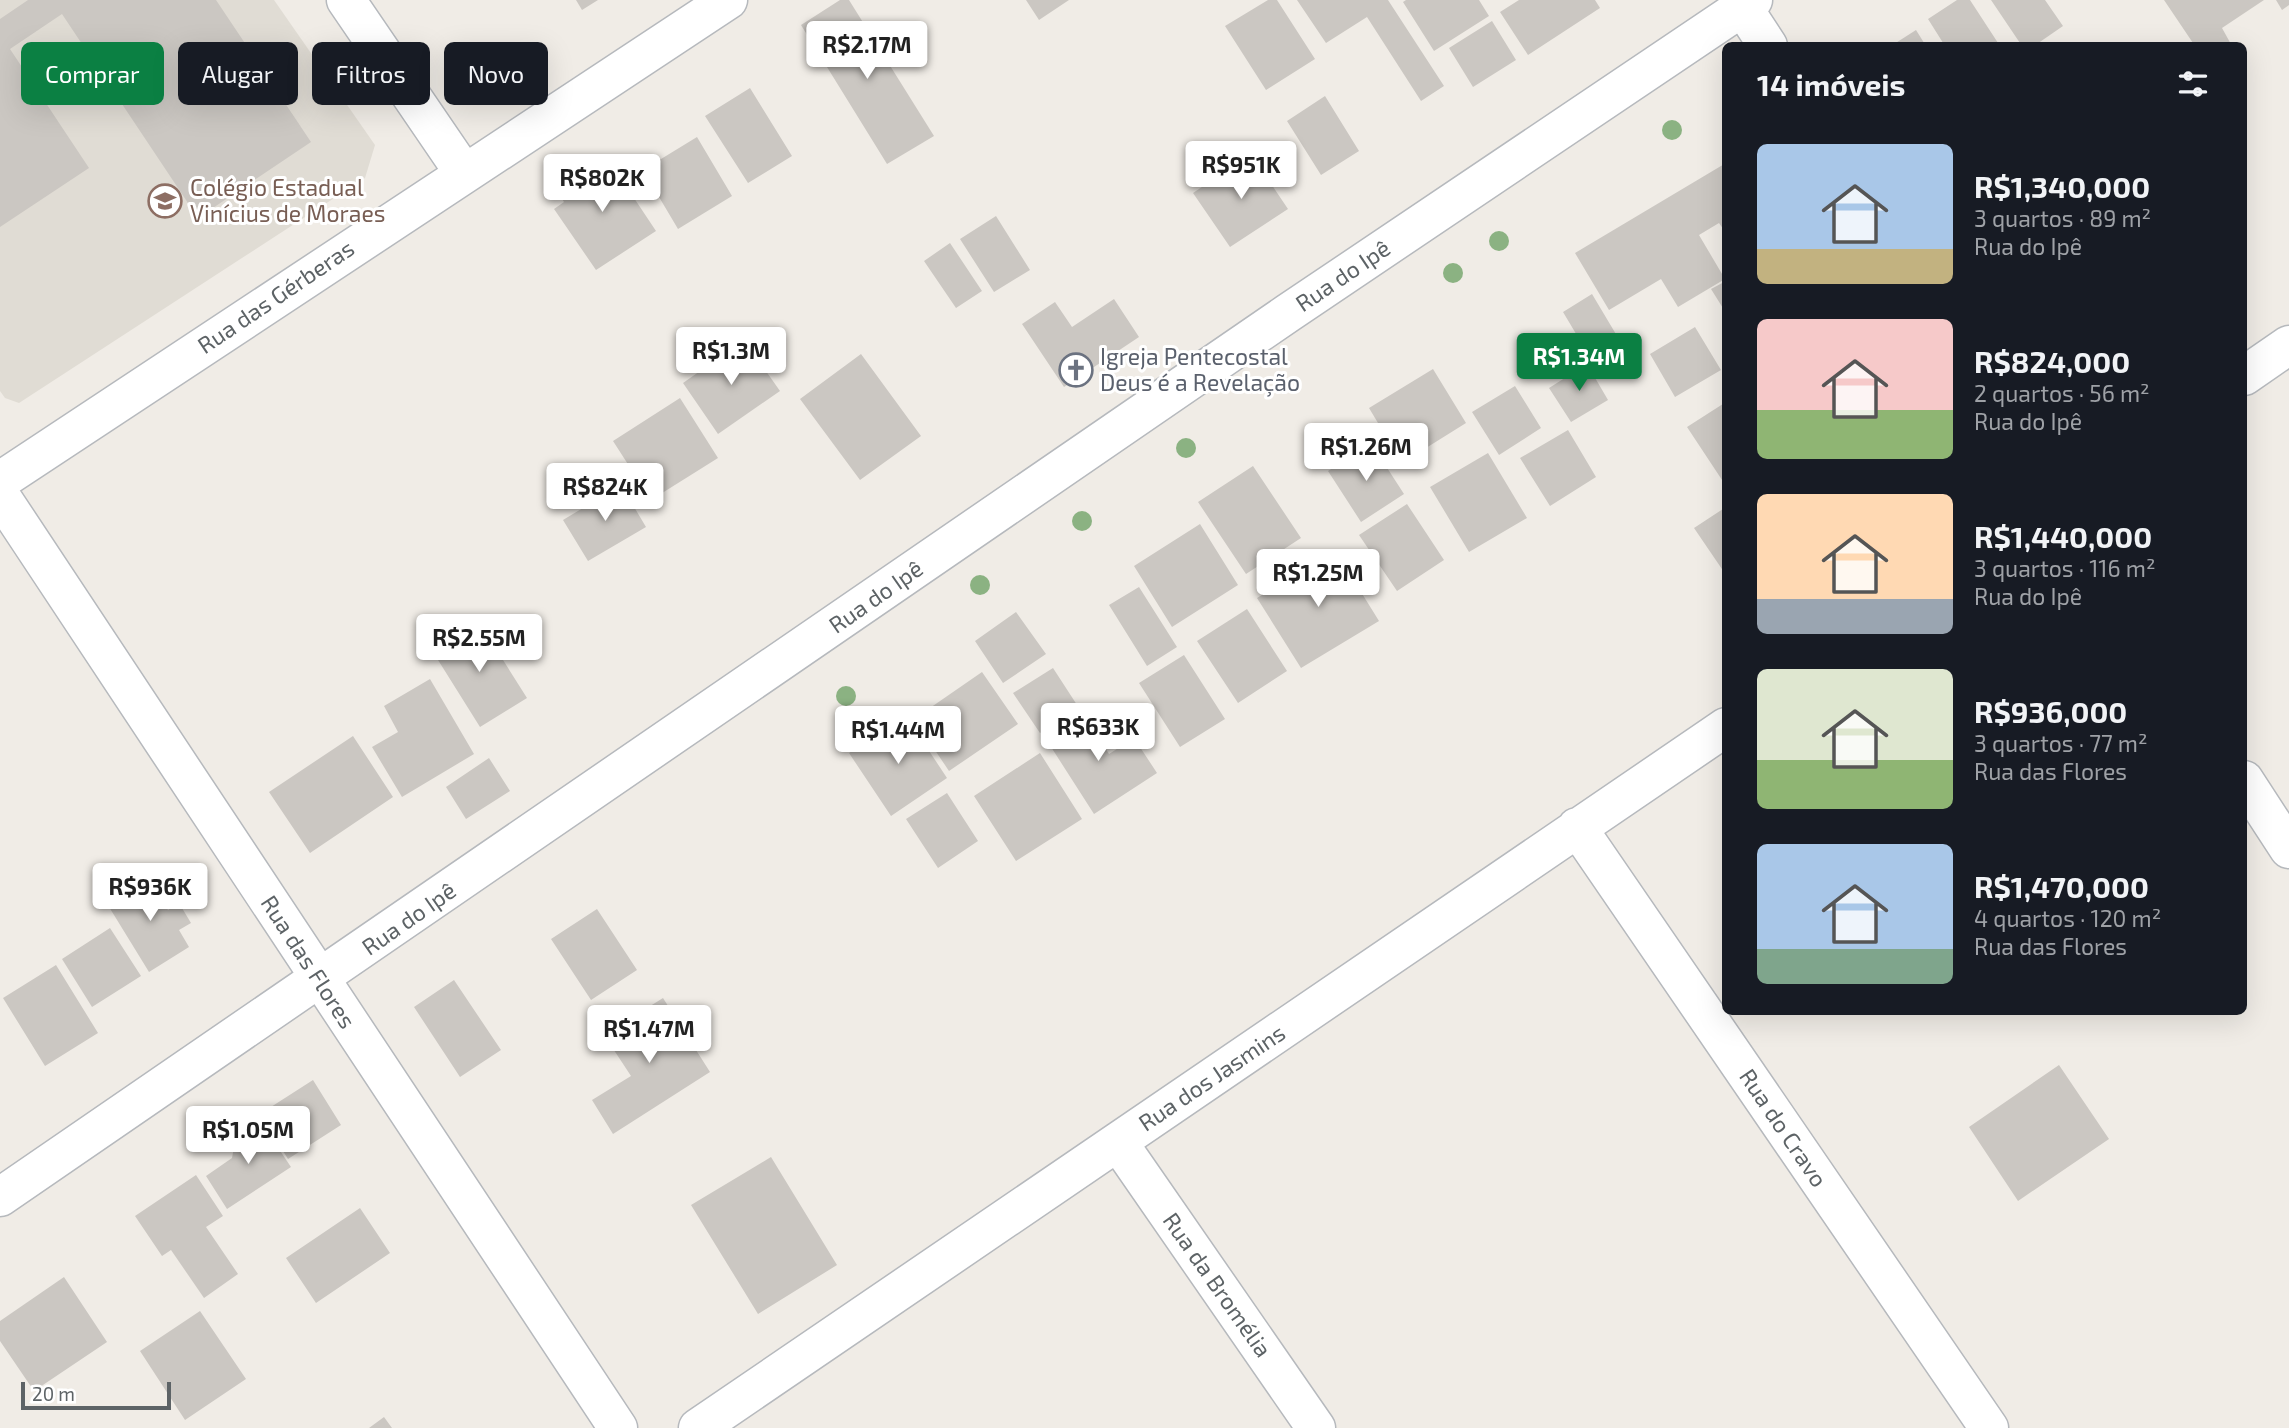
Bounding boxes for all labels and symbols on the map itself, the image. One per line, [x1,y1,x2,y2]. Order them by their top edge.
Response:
pin: R$2.17M [802,22,932,81]
pin: R$951K [1184,142,1298,201]
pin: R$802K [545,154,659,214]
place label: Colégio Estadual Vinícius de Moraes [190,173,385,227]
school or university icon: Colégio Estadual Vinícius de Moraes [146,182,184,220]
street label: Rua das Gérberas [192,233,359,359]
street label: Rua do Ipê [1290,233,1395,317]
pin: R$1.3M [674,328,788,387]
pin: R$1.34M [1514,334,1644,393]
place label: Igreja Pentecostal Deus é a Revelação [1100,342,1300,397]
church icon: Igreja Pentecostal Deus é a Revelação [1057,351,1095,389]
pin: R$1.26M [1301,424,1431,483]
pin: R$824K [548,463,662,523]
pin: R$1.25M [1253,550,1383,609]
street label: Rua do Ipê [823,554,928,639]
pin: R$2.55M [414,614,544,674]
pin: R$633K [1041,704,1155,763]
pin: R$1.44M [833,706,963,766]
pin: R$936K [93,864,207,923]
street label: Rua do Ipê [356,876,461,961]
street label: Rua das Flores [255,890,362,1033]
pin: R$1.47M [584,1006,714,1065]
street label: Rua dos Jasmins [1133,1018,1290,1137]
street label: Rua do Cravo [1734,1063,1834,1192]
pin: R$1.05M [183,1106,313,1166]
street label: Rua da Bromélia [1158,1207,1278,1362]
scale bar [21,1379,172,1411]

